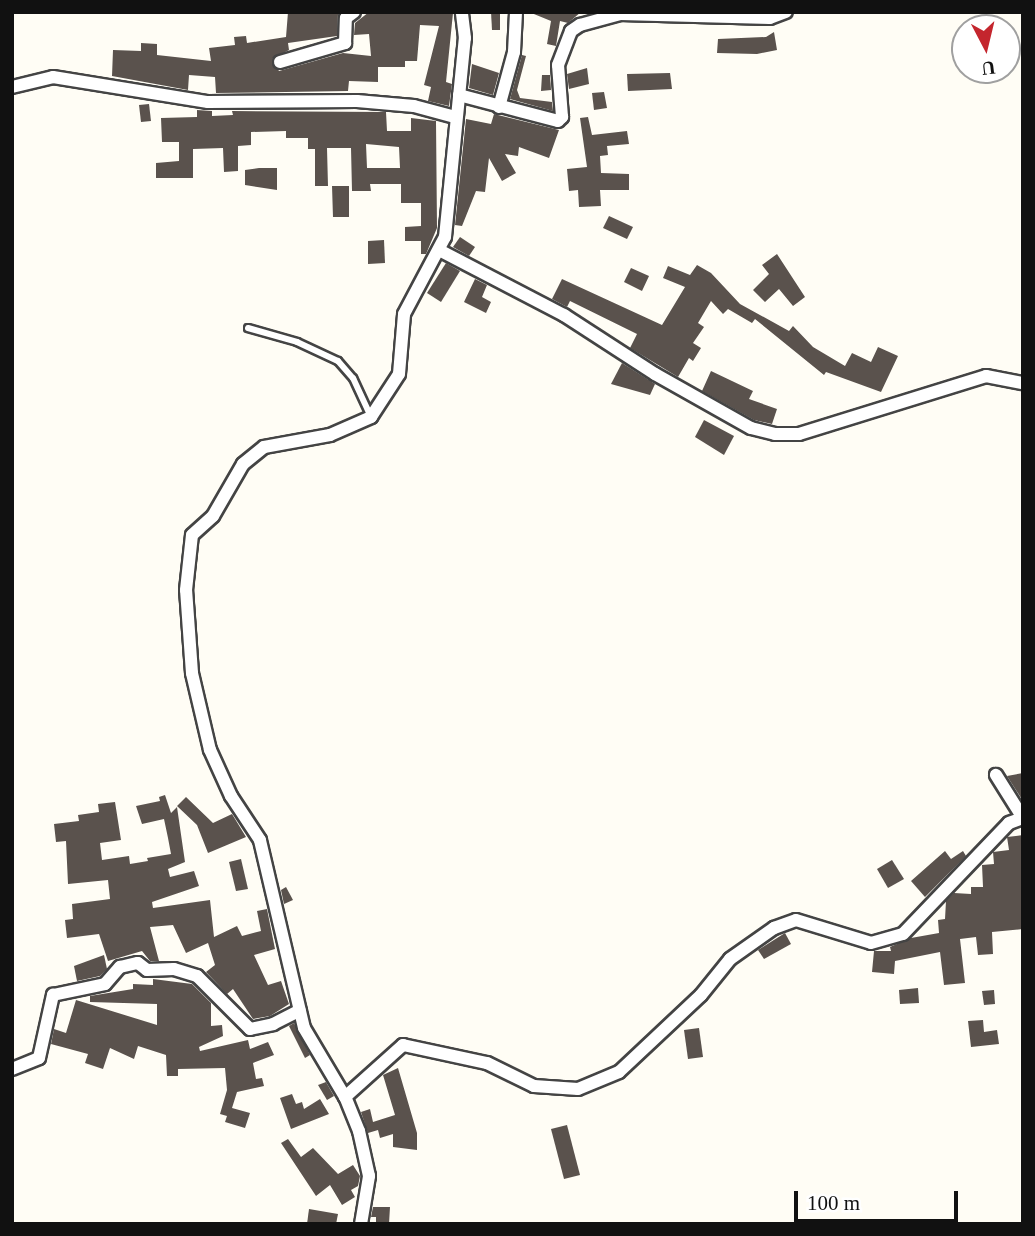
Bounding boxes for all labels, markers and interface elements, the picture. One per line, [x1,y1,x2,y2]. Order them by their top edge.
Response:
north arrow [951,14,1021,84]
text: U [980,57,996,80]
scale bar [797,1176,962,1220]
text: 100 m [807,1191,860,1215]

